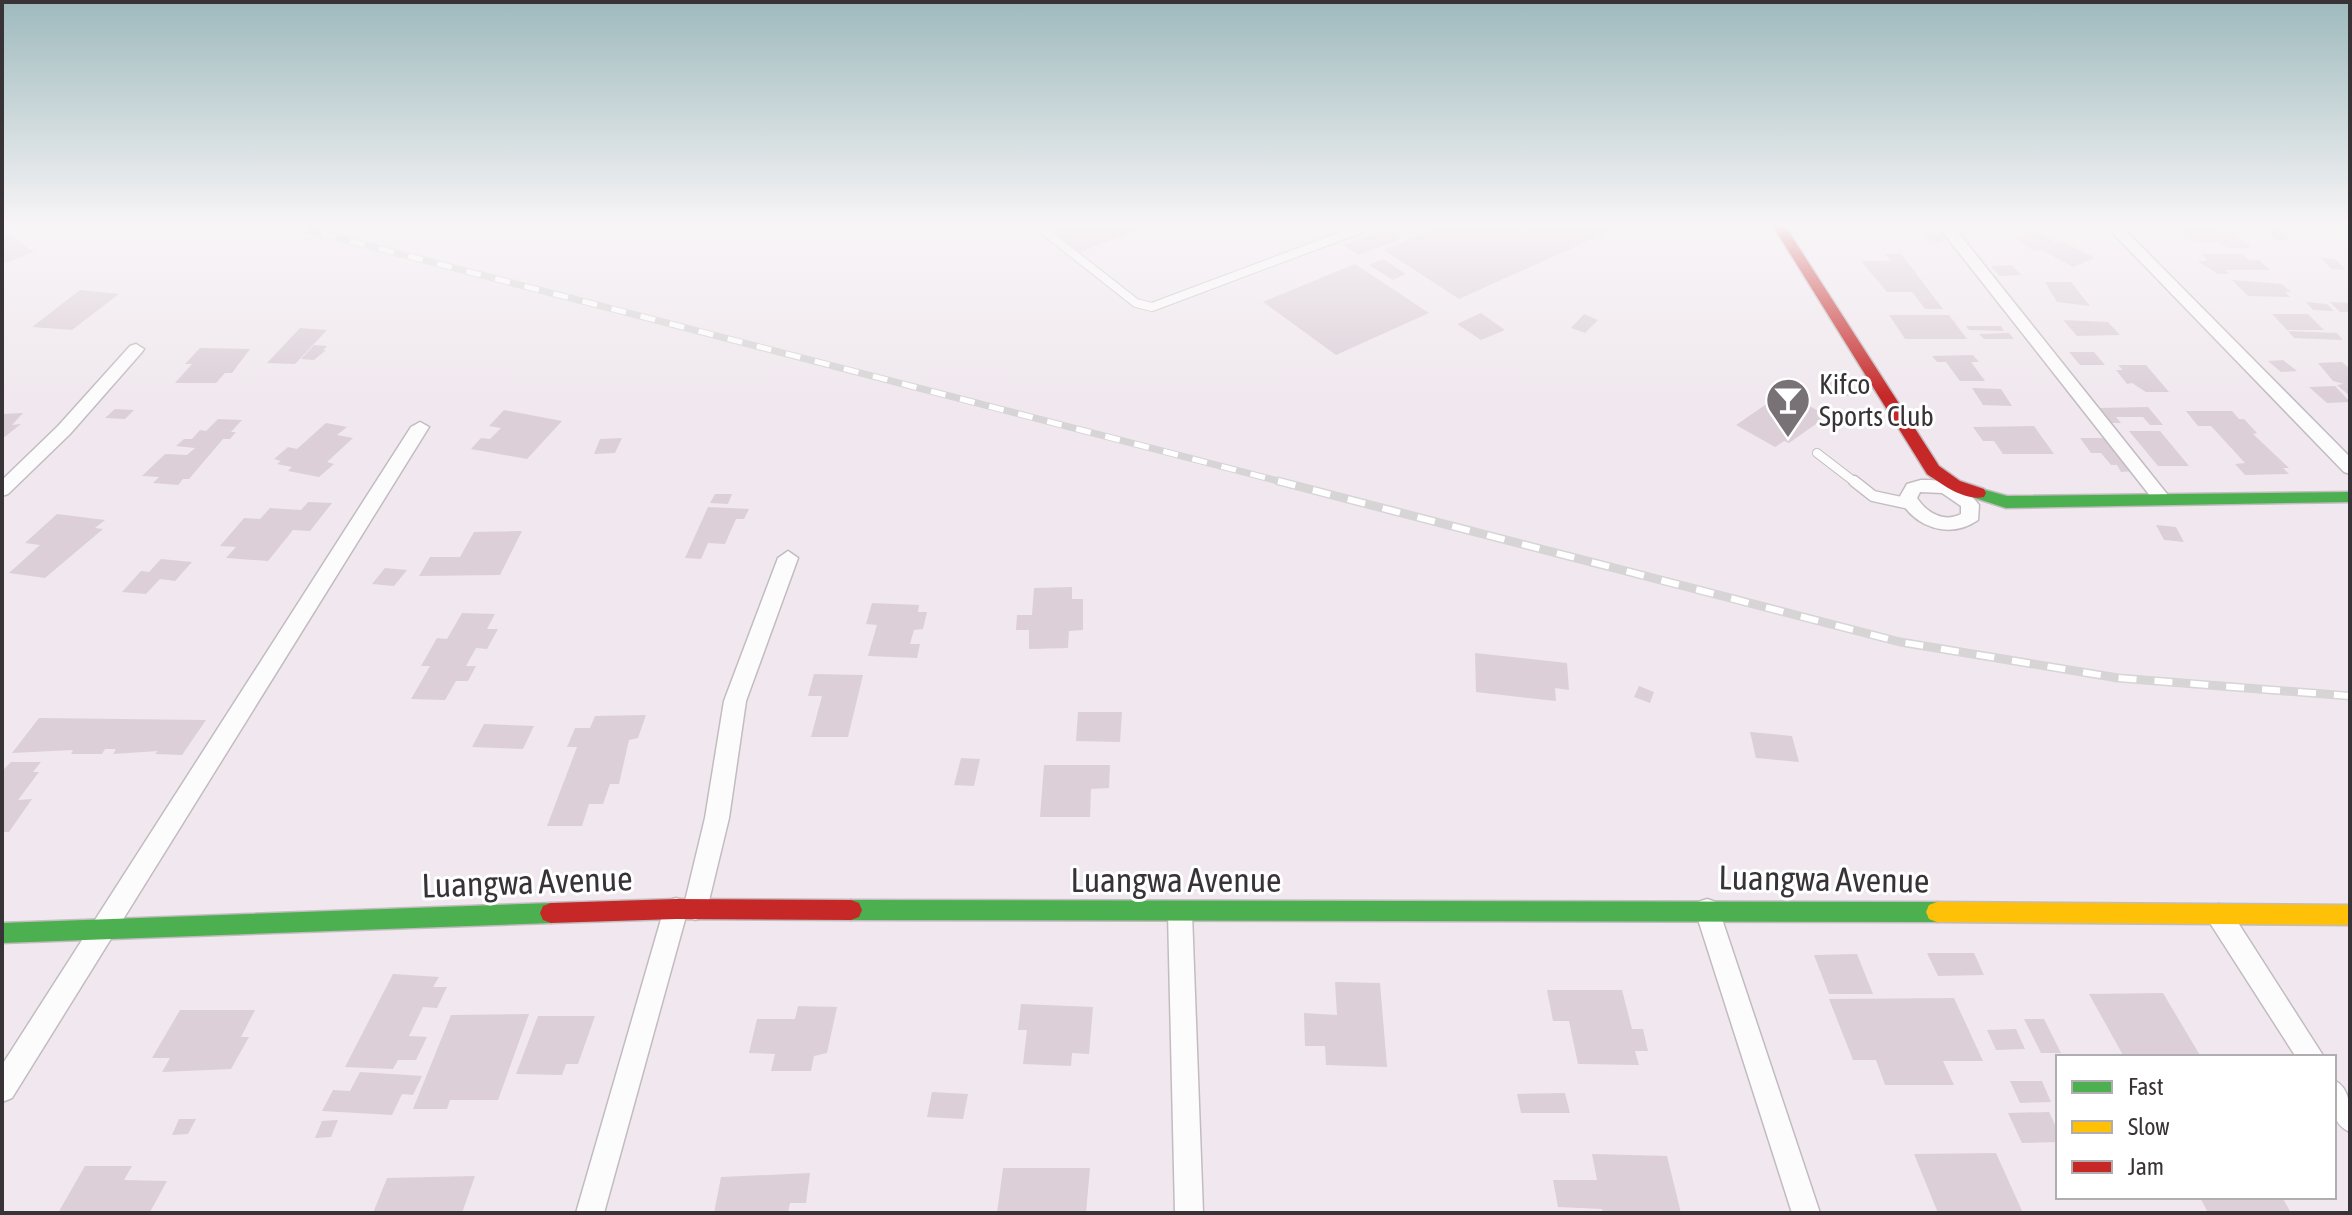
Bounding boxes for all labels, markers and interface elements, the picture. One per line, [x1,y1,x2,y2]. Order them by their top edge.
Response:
place label: Kifco Sports Club [1819,368,1934,432]
bar icon: Kifco Sports Club [1764,376,1812,439]
street label: Luangwa Avenue [1718,857,1930,900]
street label: Luangwa Avenue [421,858,633,905]
street label: Luangwa Avenue [1070,860,1282,899]
legend [2056,1055,2336,1199]
text: Fast [2128,1073,2164,1100]
text: Slow [2128,1113,2170,1140]
text: Jam [2128,1153,2164,1180]

